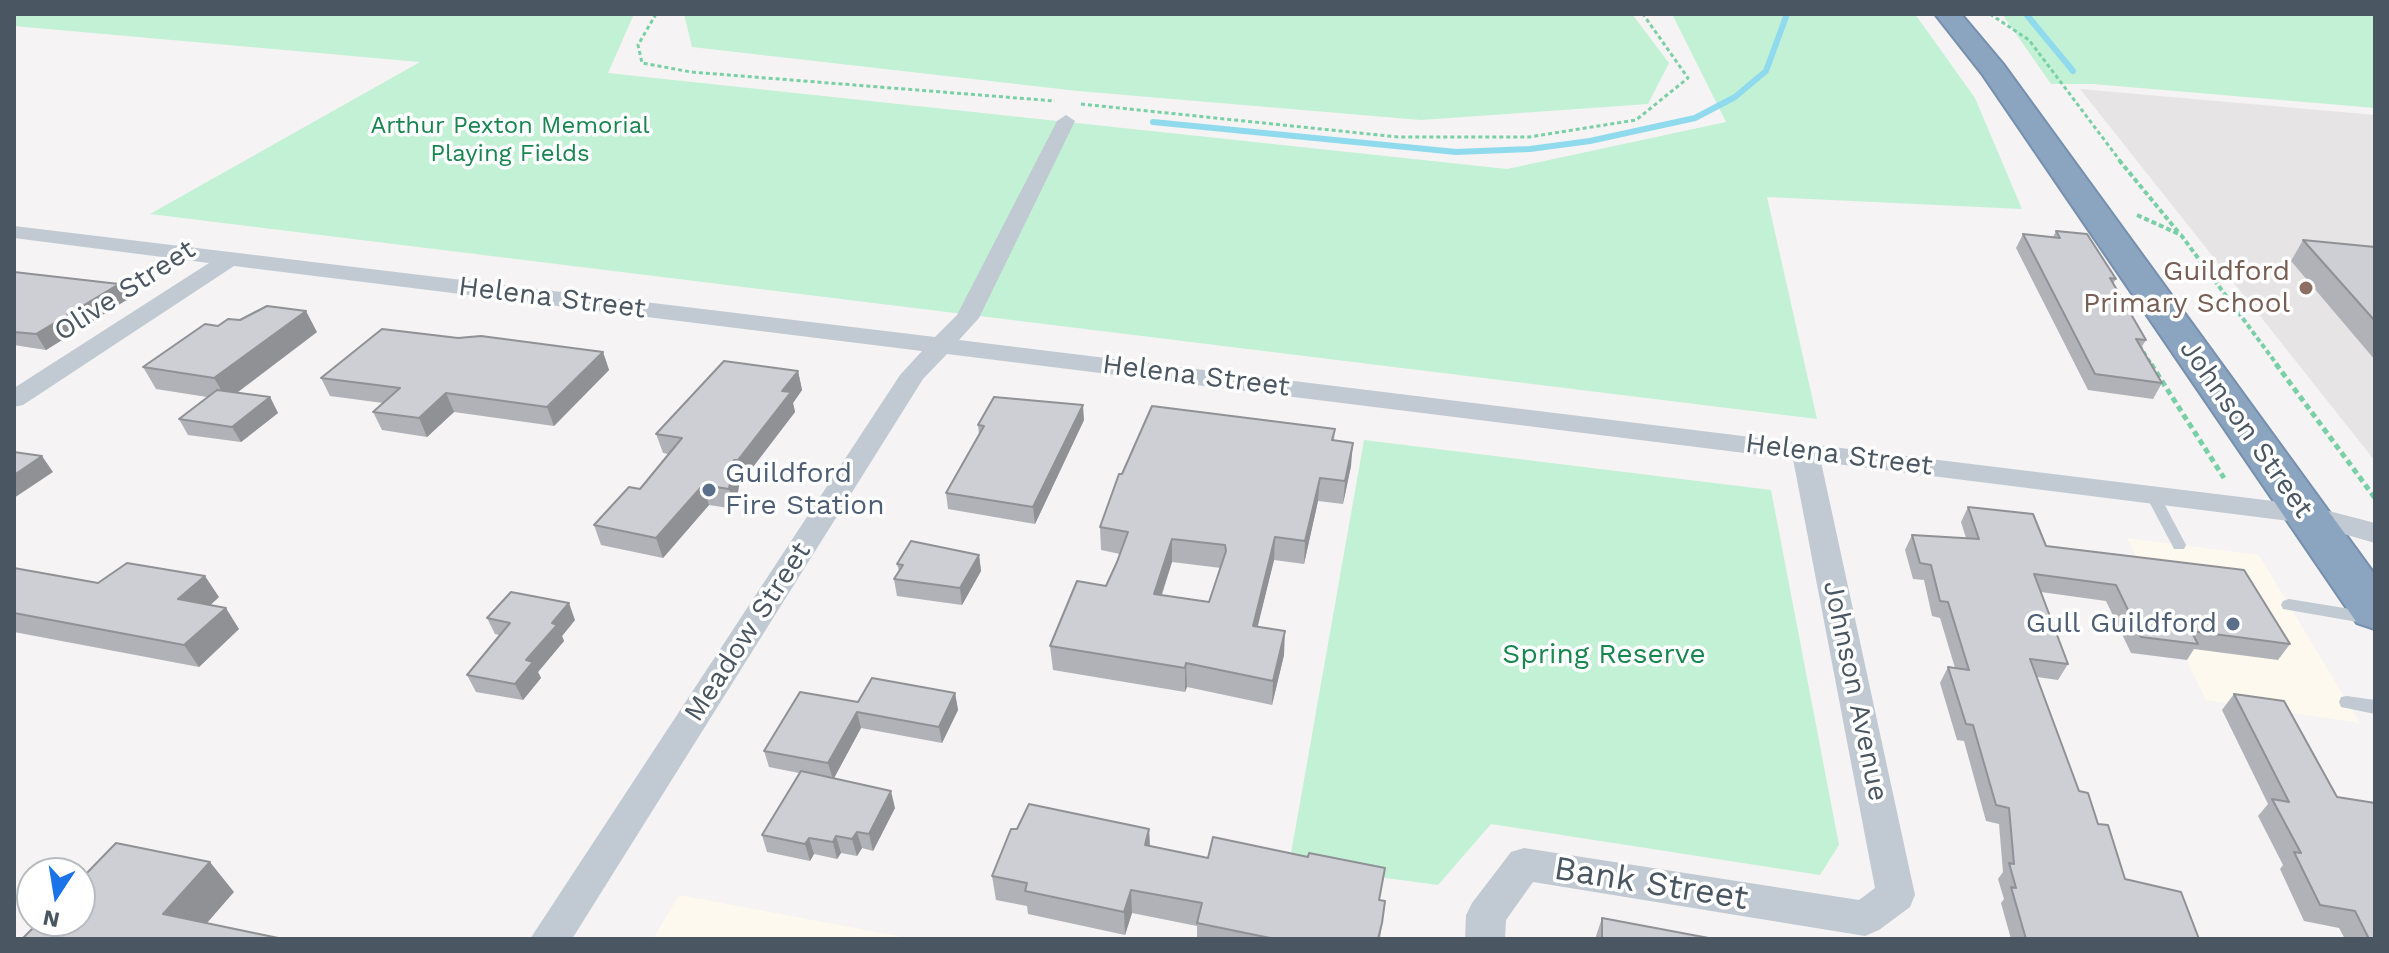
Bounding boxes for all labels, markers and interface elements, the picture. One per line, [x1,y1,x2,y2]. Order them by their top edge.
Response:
park label: Arthur Pexton Memorial Playing Fields [370,112,650,168]
street label: Olive Street [48,233,202,349]
place label: Guildford Primary School [2083,255,2290,321]
street label: Helena Street [457,270,647,326]
marker: Guildford Primary School [2297,279,2315,297]
street label: Johnson Street [2172,333,2320,525]
street label: Helena Street [1101,348,1291,404]
street label: Helena Street [1744,427,1934,483]
place label: Guildford Fire Station [725,457,884,523]
marker: Guildford Fire Station [700,481,718,499]
street label: Meadow Street [678,536,818,728]
street label: Johnson Avenue [1815,578,1895,804]
place label: Gull Guildford [2026,607,2217,641]
marker: Gull Guildford [2224,615,2242,633]
park label: Spring Reserve [1502,638,1706,672]
street label: Bank Street [1551,849,1751,919]
north arrow [16,857,96,937]
text: N [41,905,62,933]

